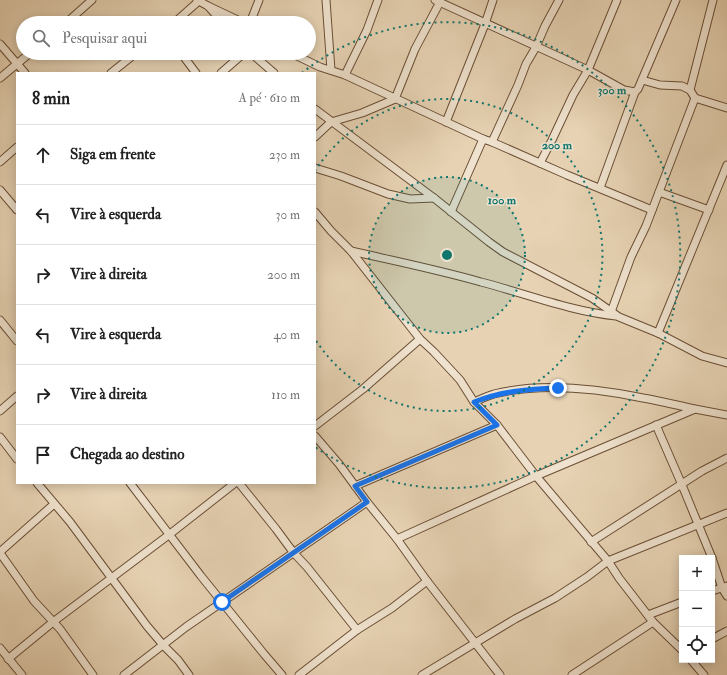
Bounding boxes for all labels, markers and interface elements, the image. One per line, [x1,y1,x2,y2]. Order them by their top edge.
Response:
search box [16,16,316,60]
icon: search [30,27,52,49]
text: Pesquisar aqui [62,29,147,48]
text: 300 m [598,83,627,98]
text: 8 min [32,88,70,109]
text: A pé · 610 m [238,90,300,106]
text: 200 m [542,138,573,153]
icon: ahead [32,144,54,166]
text: Siga em frente [70,145,156,164]
text: 230 m [269,147,300,163]
text: 100 m [488,193,517,208]
icon: left [32,204,54,226]
text: Vire à esquerda [70,205,161,224]
text: 30 m [276,207,300,223]
centre of rings [440,248,454,262]
icon: right [32,264,54,286]
text: Vire à direita [70,265,147,284]
text: 200 m [267,267,300,283]
icon: left [32,324,54,346]
text: Vire à esquerda [70,325,161,344]
text: 40 m [274,327,300,343]
route end [549,379,567,397]
icon: right [32,384,54,406]
text: Vire à direita [70,385,147,404]
text: 110 m [271,387,300,403]
icon: arrive [32,444,54,466]
text: Chegada ao destino [70,445,185,464]
map controls [679,555,715,663]
button: + [679,555,715,591]
button: − [679,591,715,627]
route start [213,593,231,611]
button: locate [679,627,715,663]

